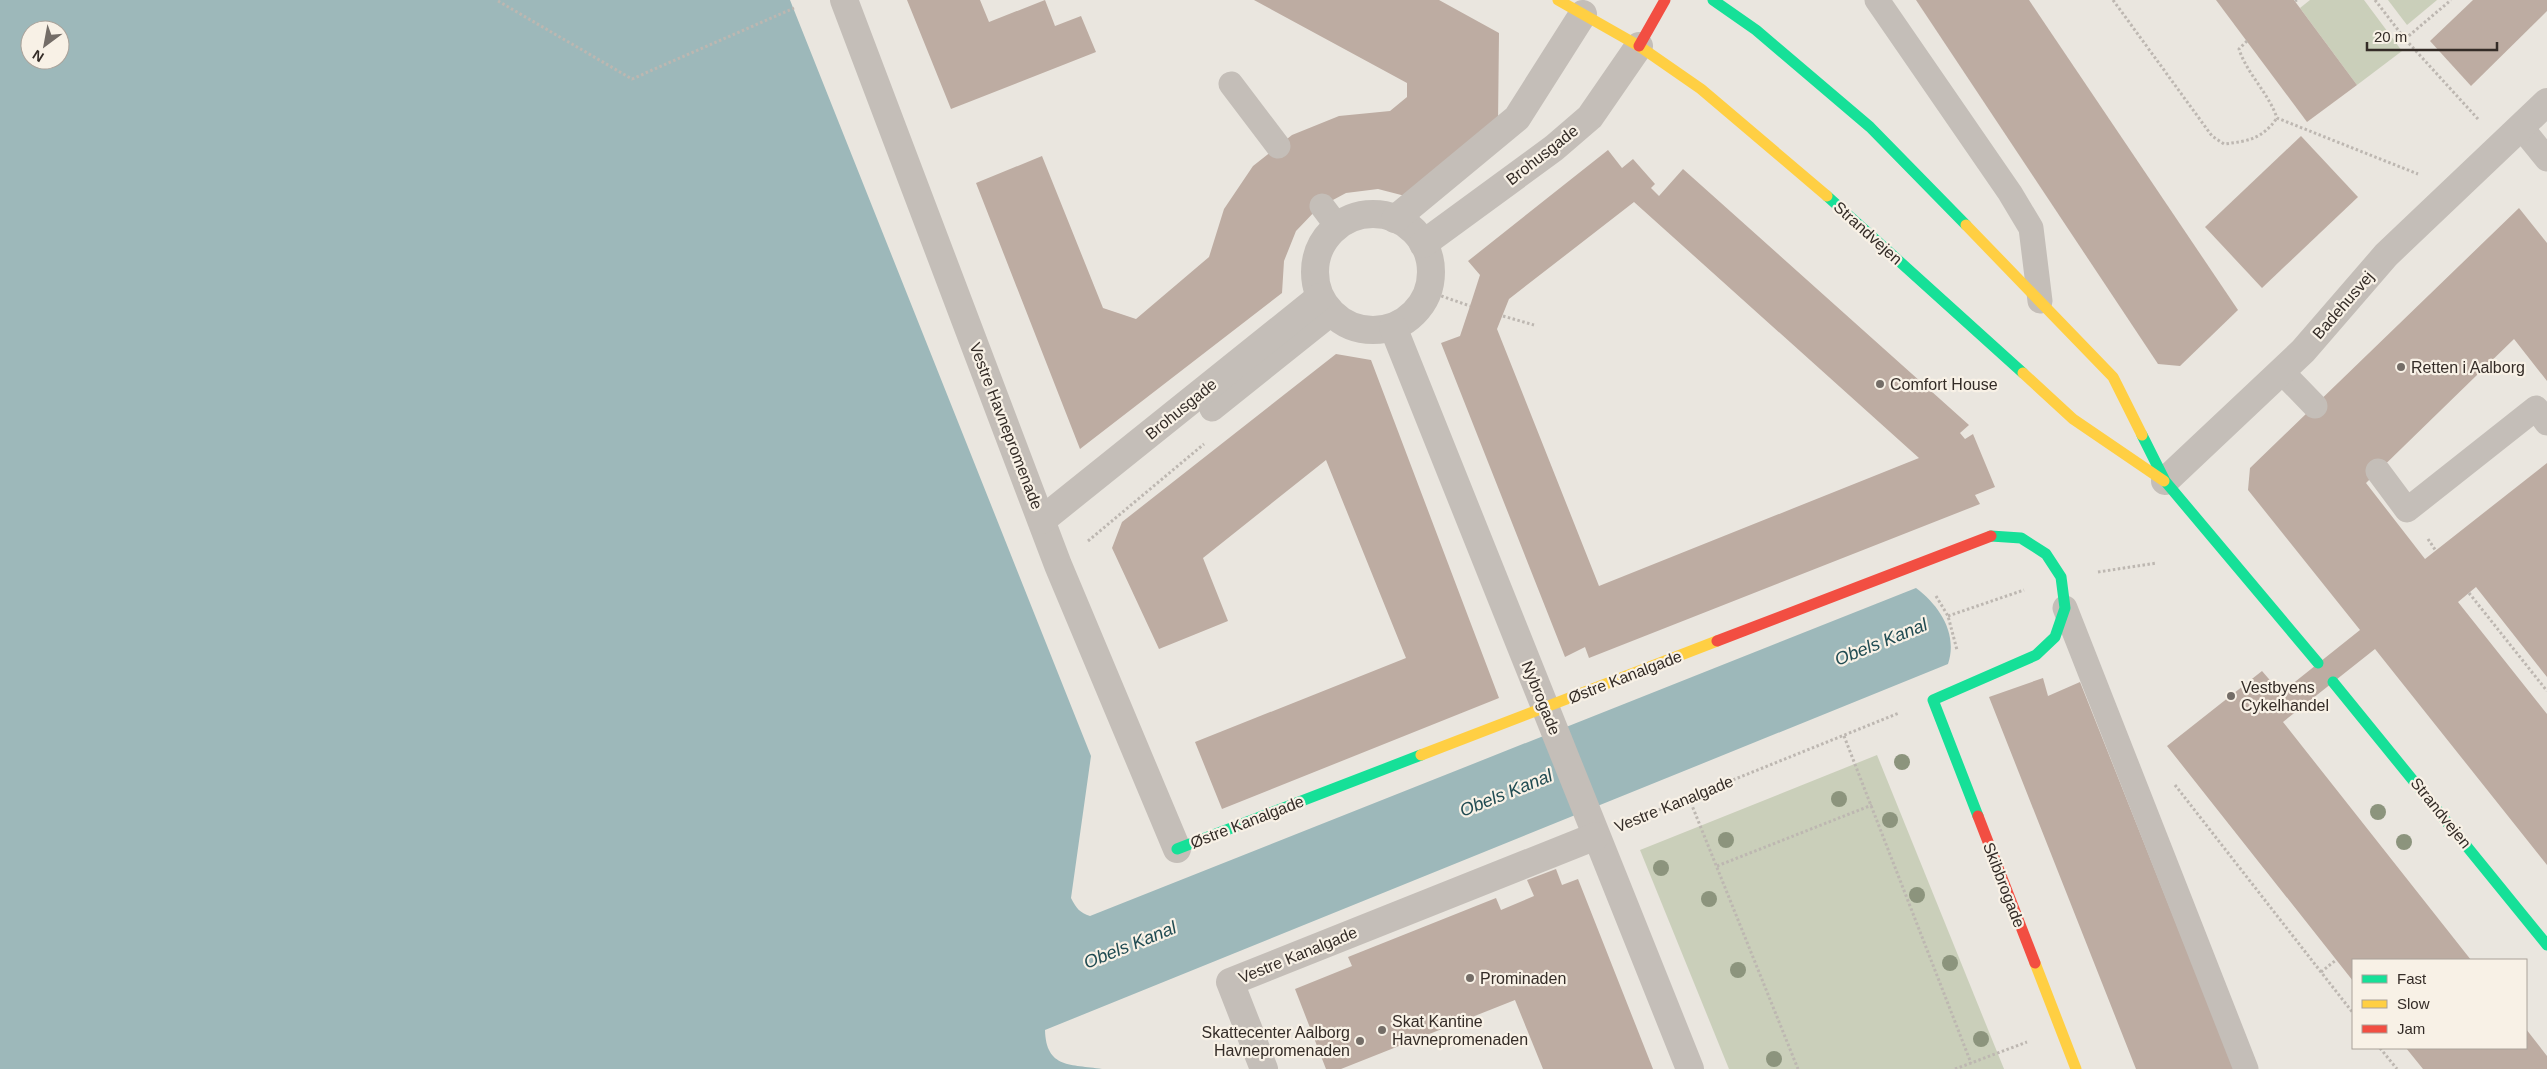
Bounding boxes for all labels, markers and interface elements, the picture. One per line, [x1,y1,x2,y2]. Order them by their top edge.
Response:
north arrow [20,20,70,70]
scale bar [2367,20,2497,52]
text: 20 m [2374,28,2407,45]
text: N [30,47,47,65]
street label: Brohusgade [1503,122,1581,188]
street label: Strandvejen [1831,198,1905,268]
street label: Badehusvej [2309,268,2377,342]
street label: Vestre Havnepromenade [966,340,1046,512]
place label: Retten i Aalborg [2411,359,2525,376]
marker: Retten i Aalborg [2395,361,2407,373]
street label: Brohusgade [1142,375,1220,443]
place label: Comfort House [1890,376,1998,393]
marker: Comfort House [1874,378,1886,390]
water label: Obels Kanal [1832,614,1931,670]
street label: Østre Kanalgade [1566,648,1684,706]
street label: Nybrogade [1518,659,1564,738]
place label: Vestbyens Cykelhandel [2241,679,2329,714]
marker: Vestbyens Cykelhandel [2225,690,2237,702]
water label: Obels Kanal [1457,765,1556,821]
street label: Vestre Kanalgade [1612,772,1736,836]
street label: Strandvejen [2408,774,2474,852]
street label: Østre Kanalgade [1188,793,1306,851]
street label: Skibbrogade [1980,840,2028,930]
water label: Obels Kanal [1081,917,1180,973]
street label: Vestre Kanalgade [1236,923,1360,987]
legend [2352,959,2527,1049]
place label: Prominaden [1480,970,1566,987]
text: Fast [2397,970,2427,987]
marker: Prominaden [1464,972,1476,984]
text: Slow [2397,995,2430,1012]
place label: Skat Kantine Havnepromenaden [1392,1013,1528,1048]
text: Jam [2397,1020,2425,1037]
place label: Skattecenter Aalborg Havnepromenaden [1201,1024,1350,1059]
marker: Skat Kantine Havnepromenaden [1376,1024,1388,1036]
marker: Skattecenter Aalborg Havnepromenaden [1354,1035,1366,1047]

